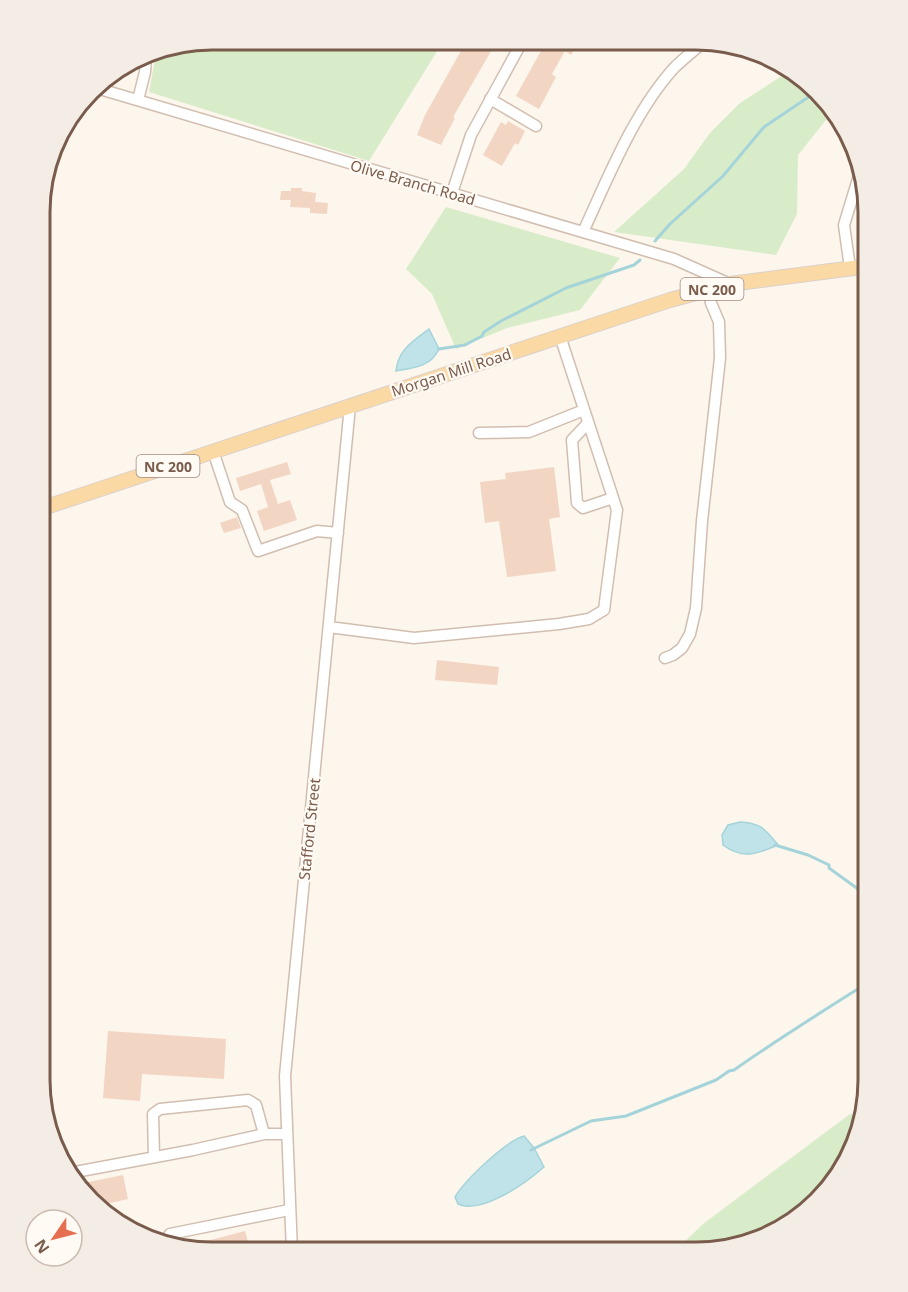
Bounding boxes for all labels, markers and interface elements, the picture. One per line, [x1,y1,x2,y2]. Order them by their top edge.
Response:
street label: Olive Branch Road [348,155,478,209]
road number: NC 200 [680,278,744,300]
street label: Morgan Mill Road [389,343,513,401]
road number: NC 200 [136,455,200,477]
street label: Stafford Street [294,776,324,881]
north arrow [24,1208,84,1268]
text: N [29,1235,54,1258]

